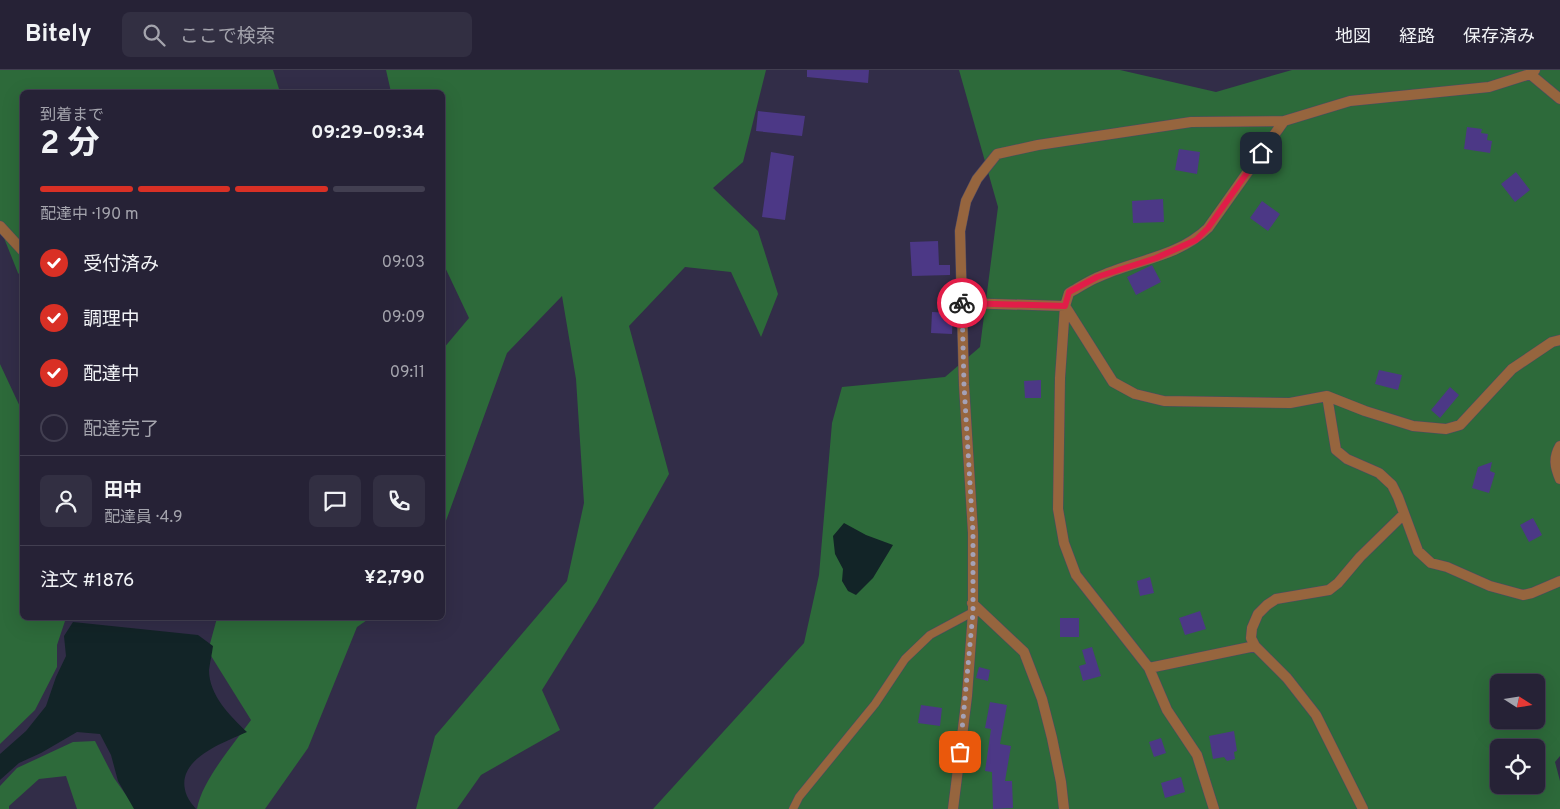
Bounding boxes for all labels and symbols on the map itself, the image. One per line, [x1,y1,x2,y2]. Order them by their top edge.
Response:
pin [1240,132,1282,174]
courier [937,278,987,328]
north arrow [1490,674,1545,729]
pin [939,731,981,773]

